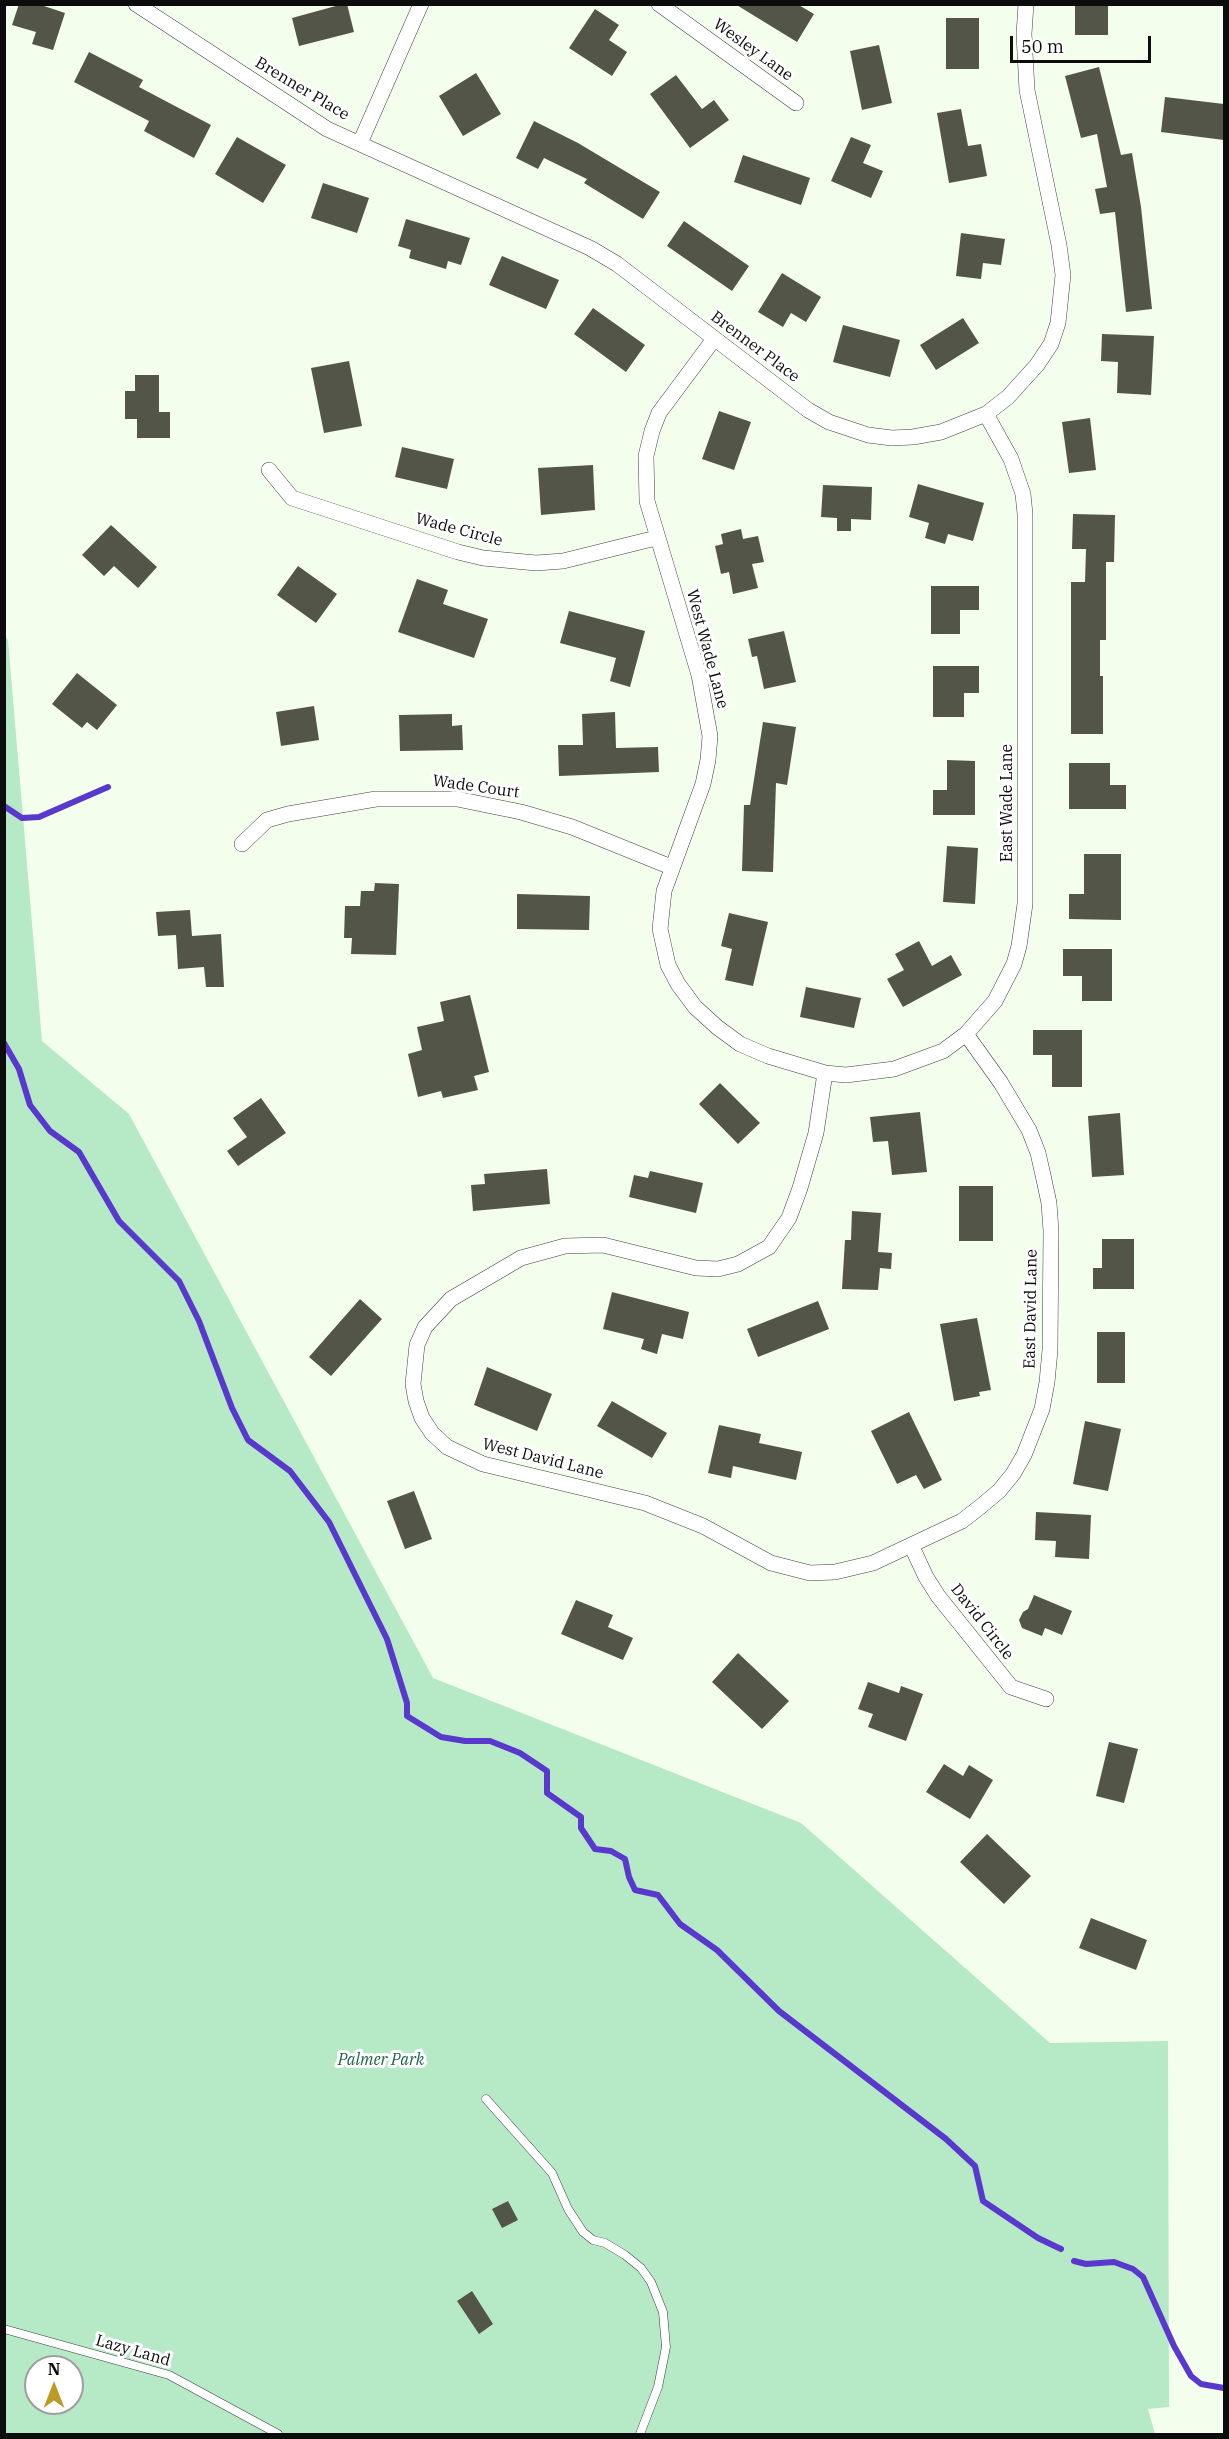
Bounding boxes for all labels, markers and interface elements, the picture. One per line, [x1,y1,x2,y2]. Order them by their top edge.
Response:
street label: Wesley Lane [709,15,797,85]
scale bar [1013,24,1154,62]
text: 50 m [1021,35,1064,58]
street label: Brenner Place [251,53,353,125]
street label: Brenner Place [707,307,803,387]
street label: Wade Circle [413,509,505,551]
street label: West Wade Lane [682,587,732,711]
street label: East Wade Lane [997,744,1017,862]
street label: Wade Court [431,771,521,803]
street label: East David Lane [1020,1249,1042,1369]
street label: West David Lane [480,1435,606,1483]
street label: David Circle [946,1580,1018,1664]
park label: Palmer Park [338,2050,424,2070]
street label: Lazy Land [93,2331,173,2371]
north arrow [24,2355,84,2415]
text: N [48,2359,60,2379]

